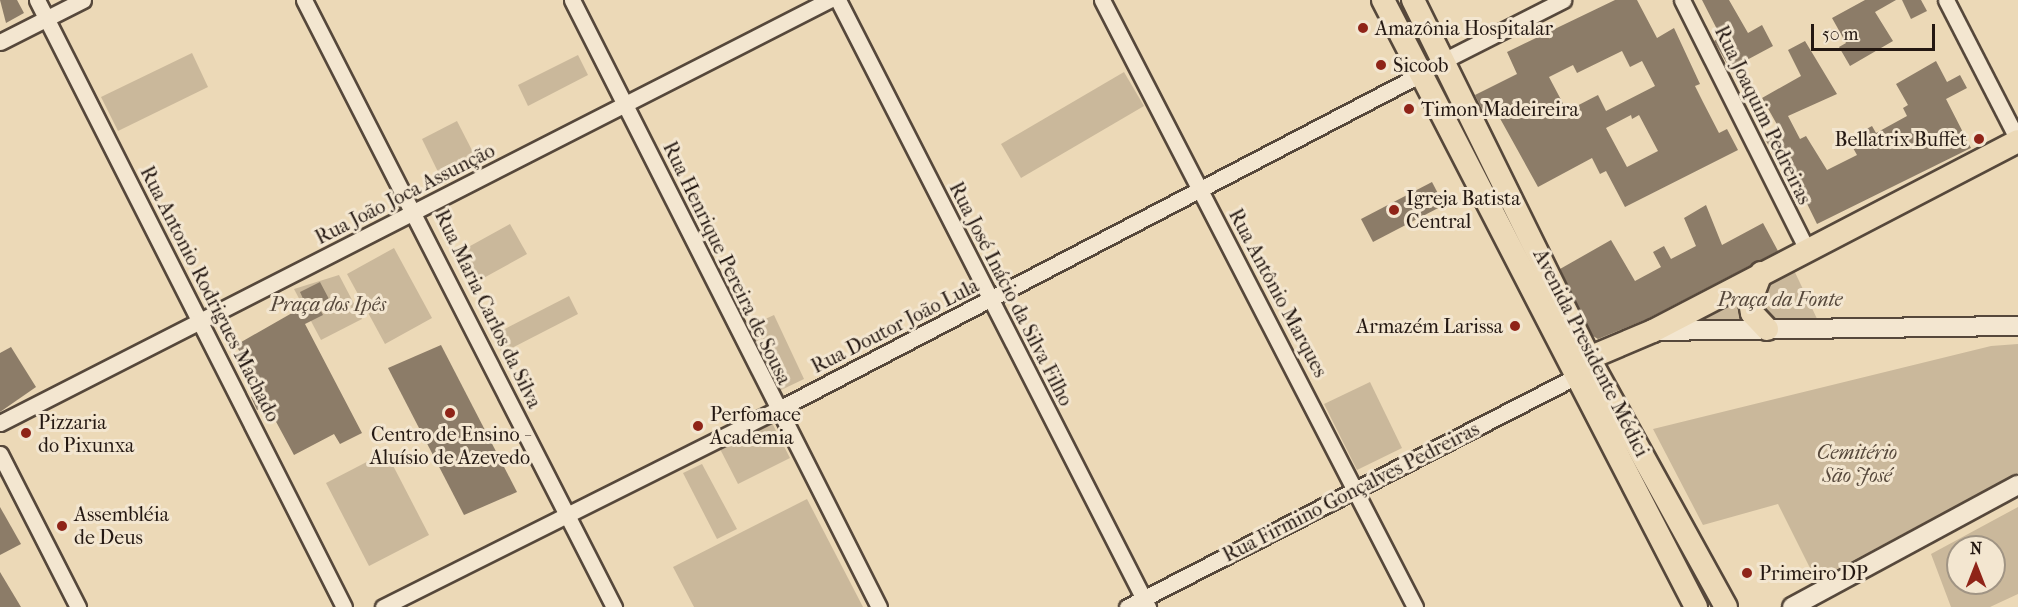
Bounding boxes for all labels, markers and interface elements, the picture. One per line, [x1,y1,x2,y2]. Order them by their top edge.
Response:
scale bar [1814,12,1938,50]
place label: Amazônia Hospitalar [1375,16,1553,40]
marker: Amazônia Hospitalar [1356,21,1370,35]
street label: Rua Joaquim Pedreiras [1709,22,1817,208]
text: 50 m [1822,24,1858,45]
place label: Sicoob [1393,53,1449,77]
marker: Sicoob [1374,58,1388,72]
place label: Timon Madeireira [1421,97,1579,121]
marker: Timon Madeireira [1402,102,1416,116]
place label: Bellatrix Buffet [1834,127,1967,151]
marker: Bellatrix Buffet [1972,132,1986,146]
street label: Rua João Joca Assunção [311,138,499,250]
street label: Rua Henrique Pereira de Sousa [658,138,796,388]
street label: Rua Antonio Rodrigues Machado [135,162,285,426]
street label: Rua José Inácio da Silva Filho [944,178,1078,410]
place label: Igreja Batista Central [1406,186,1521,233]
marker: Igreja Batista Central [1387,203,1401,217]
street label: Rua Antônio Marques [1223,205,1333,381]
street label: Rua Maria Carlos da Silva [429,206,547,412]
street label: Avenida Presidente Médici [1528,245,1654,461]
street label: Rua Doutor João Lula [807,273,983,379]
park label: Praça da Fonte [1717,287,1843,311]
park label: Praça dos Ipês [270,292,386,316]
place label: Armazém Larissa [1356,314,1503,338]
marker: Armazém Larissa [1508,319,1522,333]
place label: Perfomace Academia [710,402,801,449]
marker: Centro de Ensino - Aluísio de Azevedo [443,406,457,420]
place label: Pizzaria do Pixunxa [38,410,134,457]
street label: Rua Firmino Gonçalves Pedreiras [1219,417,1483,567]
marker: Perfomace Academia [691,419,705,433]
place label: Centro de Ensino - Aluísio de Azevedo [370,422,530,469]
marker: Pizzaria do Pixunxa [19,426,33,440]
park label: Cemitério São José [1817,441,1897,488]
place label: Assembléia de Deus [74,502,169,549]
marker: Assembléia de Deus [55,519,69,533]
north arrow [1946,535,2006,595]
text: N [1970,539,1982,558]
place label: Primeiro DP [1759,561,1868,585]
marker: Primeiro DP [1740,566,1754,580]

